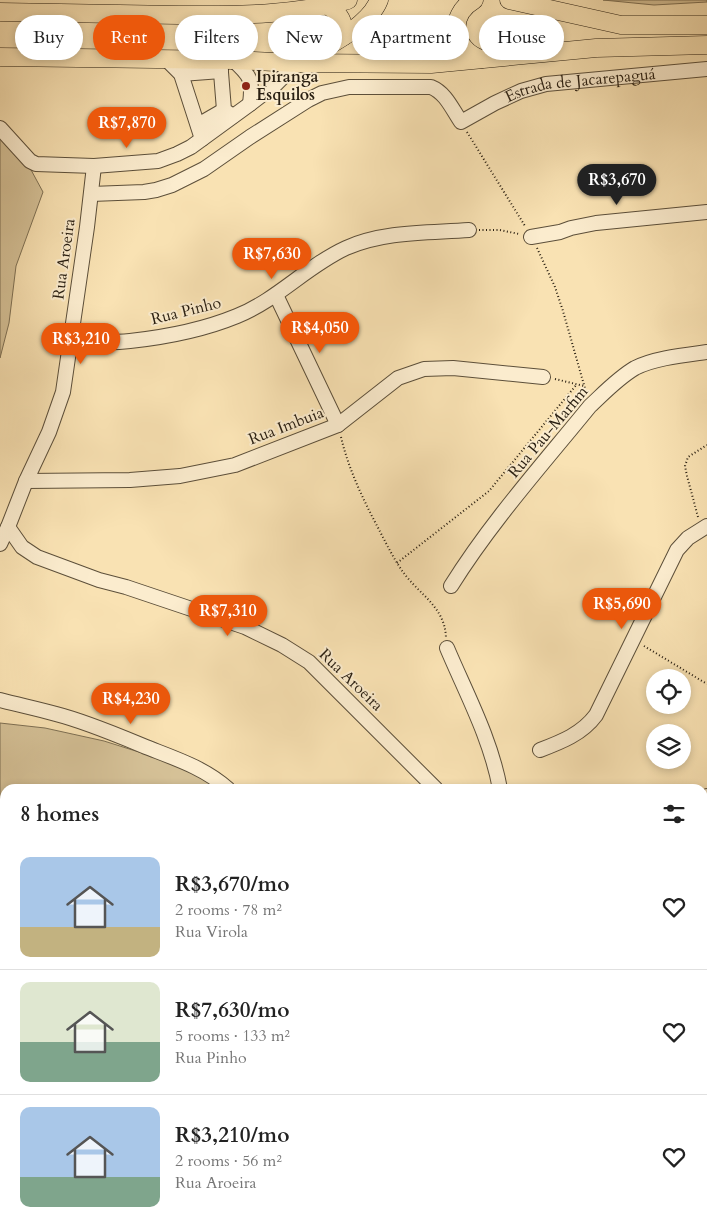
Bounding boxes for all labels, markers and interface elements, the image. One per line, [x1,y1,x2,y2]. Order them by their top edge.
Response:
chip: Buy [15,15,83,60]
chip: Rent [93,15,165,60]
chip: Filters [175,15,258,60]
chip: New [268,15,342,60]
chip: Apartment [352,15,469,60]
chip: House [479,15,564,60]
street label: Estrada de Jacarepaguá [501,63,657,108]
place label: Ipiranga Esquilos [256,66,319,106]
marker: Ipiranga Esquilos [240,80,252,92]
pin: R$7,870 [81,106,173,149]
text: R$7,870 [98,112,156,134]
pin: R$3,670 [571,164,663,206]
text: R$3,670 [588,169,646,191]
street label: Rua Aroeira [47,217,81,301]
pin: R$7,630 [226,238,318,280]
text: R$7,630 [243,243,301,265]
street label: Rua Pinho [149,292,224,330]
pin: R$4,050 [274,312,366,354]
text: R$4,050 [291,317,349,339]
pin: R$3,210 [35,322,127,365]
text: R$3,210 [52,328,110,350]
street label: Rua Pau-Marfim [503,381,593,483]
street label: Rua Imbuia [245,402,327,450]
pin: R$5,690 [576,588,668,630]
text: R$5,690 [593,593,651,615]
pin: R$7,310 [182,594,274,637]
text: R$7,310 [199,600,257,622]
street label: Rua Aroeira [314,644,388,716]
map controls [646,669,691,769]
button: locate [646,669,691,714]
pin: R$4,230 [85,682,177,725]
text: R$4,230 [102,688,160,710]
button: layers [646,724,691,769]
text: 8 homes [20,800,99,829]
icon: filters [660,800,688,828]
text: R$3,670/mo [175,870,289,899]
icon: home [60,877,120,937]
icon: heart [660,893,688,921]
text: 2 rooms · 78 m² [175,899,282,921]
text: Rua Virola [175,921,248,943]
text: R$7,630/mo [175,996,289,1025]
icon: home [60,1002,120,1062]
icon: heart [660,1018,688,1046]
text: 5 rooms · 133 m² [175,1025,290,1047]
text: Rua Pinho [175,1047,247,1069]
text: R$3,210/mo [175,1121,289,1150]
icon: home [60,1127,120,1187]
icon: heart [660,1143,688,1171]
text: 2 rooms · 56 m² [175,1150,282,1172]
text: Rua Aroeira [175,1172,256,1194]

